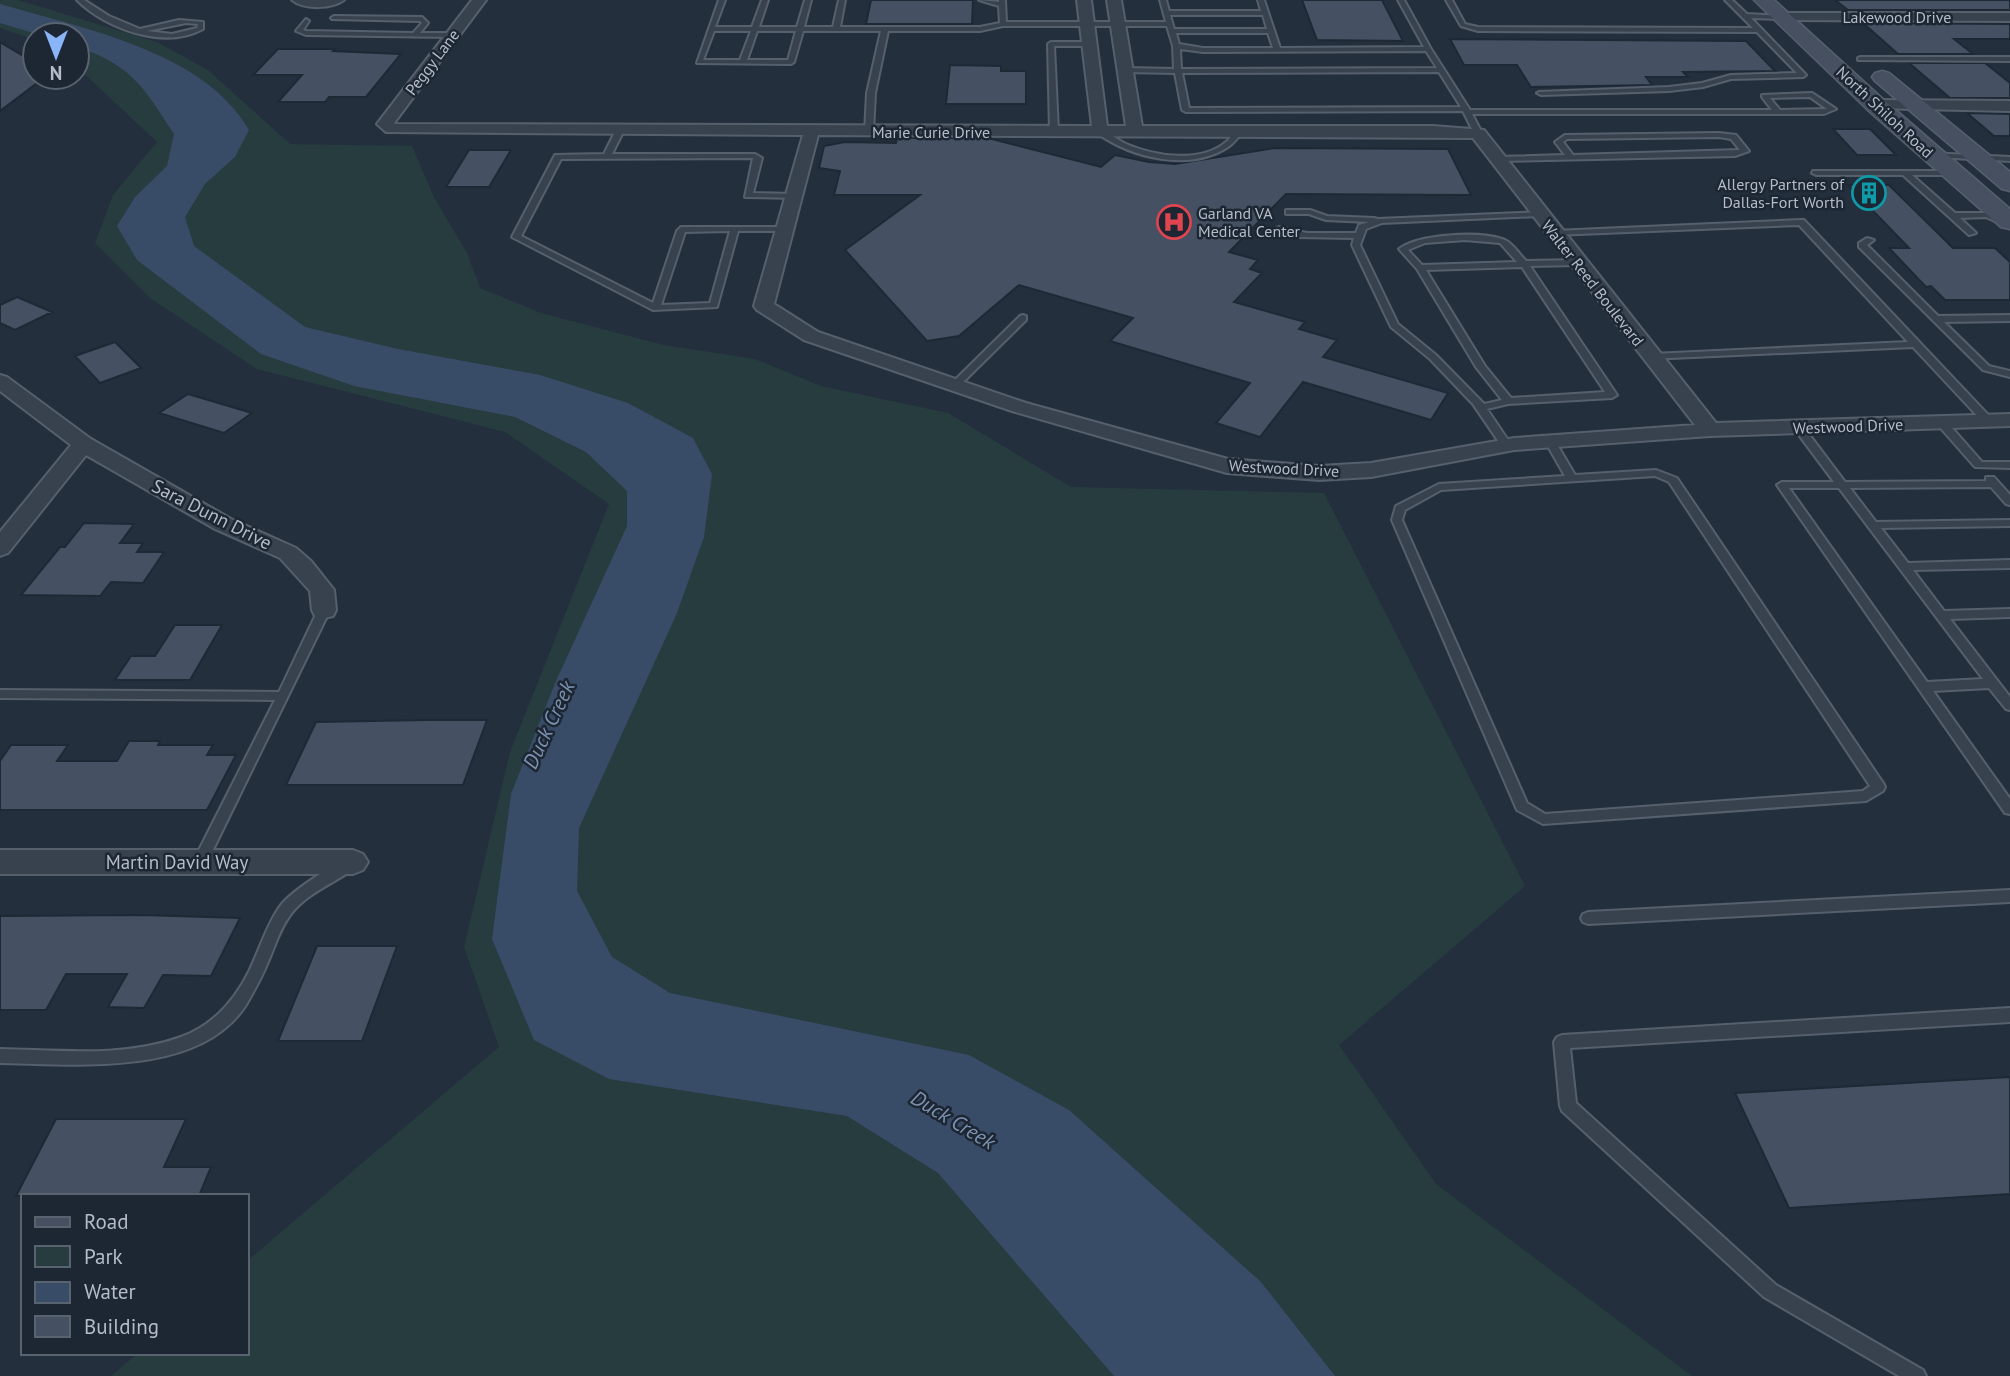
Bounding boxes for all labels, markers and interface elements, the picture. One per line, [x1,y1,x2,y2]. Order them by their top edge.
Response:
street label: Lakewood Drive [1843,7,1951,27]
north arrow [21,21,91,91]
street label: Peggy Lane [401,25,463,99]
text: N [50,61,62,85]
street label: North Shiloh Road [1832,62,1938,162]
street label: Marie Curie Drive [872,122,990,142]
place label: Allergy Partners of Dallas-Fort Worth [1718,174,1845,212]
building icon: Allergy Partners of Dallas-Fort Worth [1850,174,1888,212]
hospital icon: Garland VA Medical Center [1155,203,1193,241]
place label: Garland VA Medical Center [1198,203,1301,241]
street label: Walter Reed Boulevard [1537,216,1649,350]
street label: Westwood Drive [1793,414,1903,438]
street label: Westwood Drive [1228,455,1340,481]
street label: Sara Dunn Drive [148,473,276,555]
water label: Duck Creek [517,675,581,773]
street label: Martin David Way [106,850,249,874]
water label: Duck Creek [906,1084,1002,1156]
legend [21,1194,248,1355]
text: Road [84,1208,128,1235]
text: Park [84,1243,123,1270]
text: Water [84,1278,136,1305]
text: Building [84,1313,159,1340]

